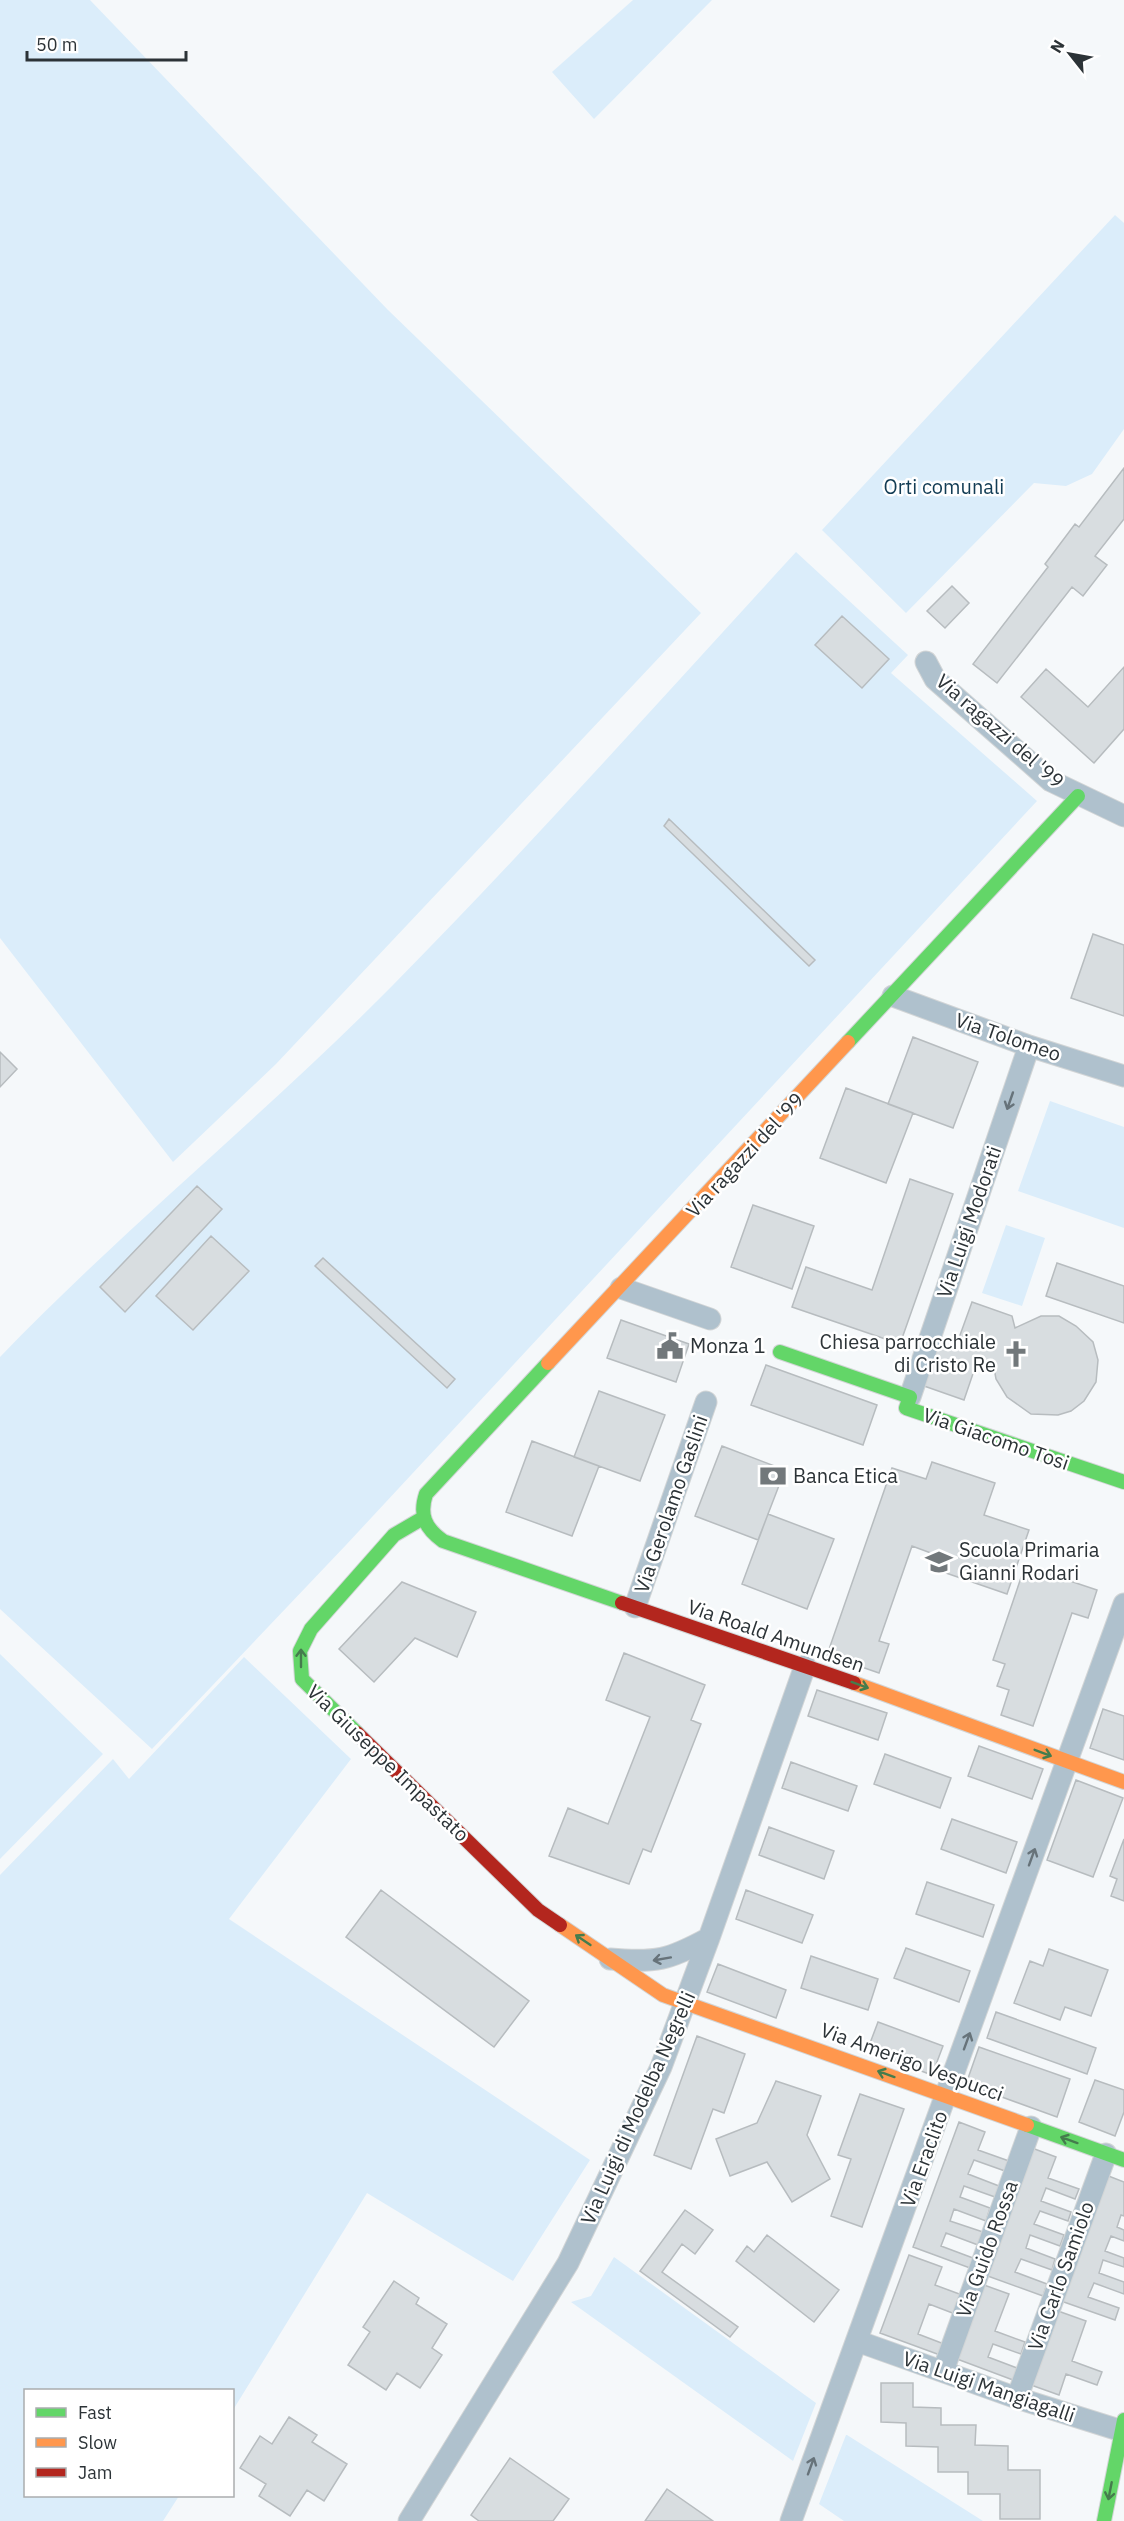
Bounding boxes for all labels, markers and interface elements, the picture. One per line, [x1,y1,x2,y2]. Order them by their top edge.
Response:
scale bar [27,24,186,62]
north arrow [1040,24,1100,84]
text: 50 m [36,33,78,56]
text: N [1046,36,1069,56]
park label: Orti comunali [884,473,1004,500]
street label: Via ragazzi del '99 [931,667,1070,794]
street label: Via Tolomeo [952,1006,1065,1067]
street label: Via ragazzi del '99 [680,1086,810,1223]
one-way arrow [1004,1091,1015,1110]
street label: Via Luigi Modorati [930,1142,1007,1302]
place label: Chiesa parrocchiale di Cristo Re [820,1328,996,1378]
public building icon: Monza 1 [655,1331,685,1361]
place label: Monza 1 [690,1332,765,1359]
church icon: Chiesa parrocchiale di Cristo Re [1001,1339,1031,1369]
street label: Via Giacomo Tosi [920,1401,1073,1476]
street label: Via Gerolamo Gaslini [627,1411,714,1596]
bank icon: Banca Etica [758,1461,788,1491]
place label: Banca Etica [793,1462,898,1489]
place label: Scuola Primaria Gianni Rodari [959,1536,1100,1586]
school or university icon: Scuola Primaria Gianni Rodari [924,1547,954,1577]
street label: Via Roald Amundsen [684,1593,868,1678]
one-way arrow [295,1649,307,1669]
street label: Via Giuseppe Impastato [301,1678,475,1847]
one-way arrow [850,1681,869,1692]
one-way arrow [1033,1748,1051,1759]
one-way arrow [1028,1848,1039,1867]
one-way arrow [575,1934,591,1946]
one-way arrow [653,1954,672,1965]
street label: Via Luigi di Modelba Negrelli [574,1987,701,2229]
street label: Via Amerigo Vespucci [817,2016,1007,2107]
one-way arrow [962,2032,973,2051]
one-way arrow [877,2067,896,2078]
street label: Via Eraclito [894,2107,953,2211]
one-way arrow [1060,2134,1079,2145]
street label: Via Guido Rossa [949,2176,1024,2321]
street label: Via Carlo Samiolo [1021,2197,1100,2354]
street label: Via Luigi Mangiagalli [899,2344,1079,2429]
legend [24,2389,234,2497]
text: Fast [78,2401,112,2424]
text: Slow [78,2431,117,2454]
one-way arrow [807,2457,818,2476]
text: Jam [78,2461,113,2484]
one-way arrow [1104,2481,1115,2500]

